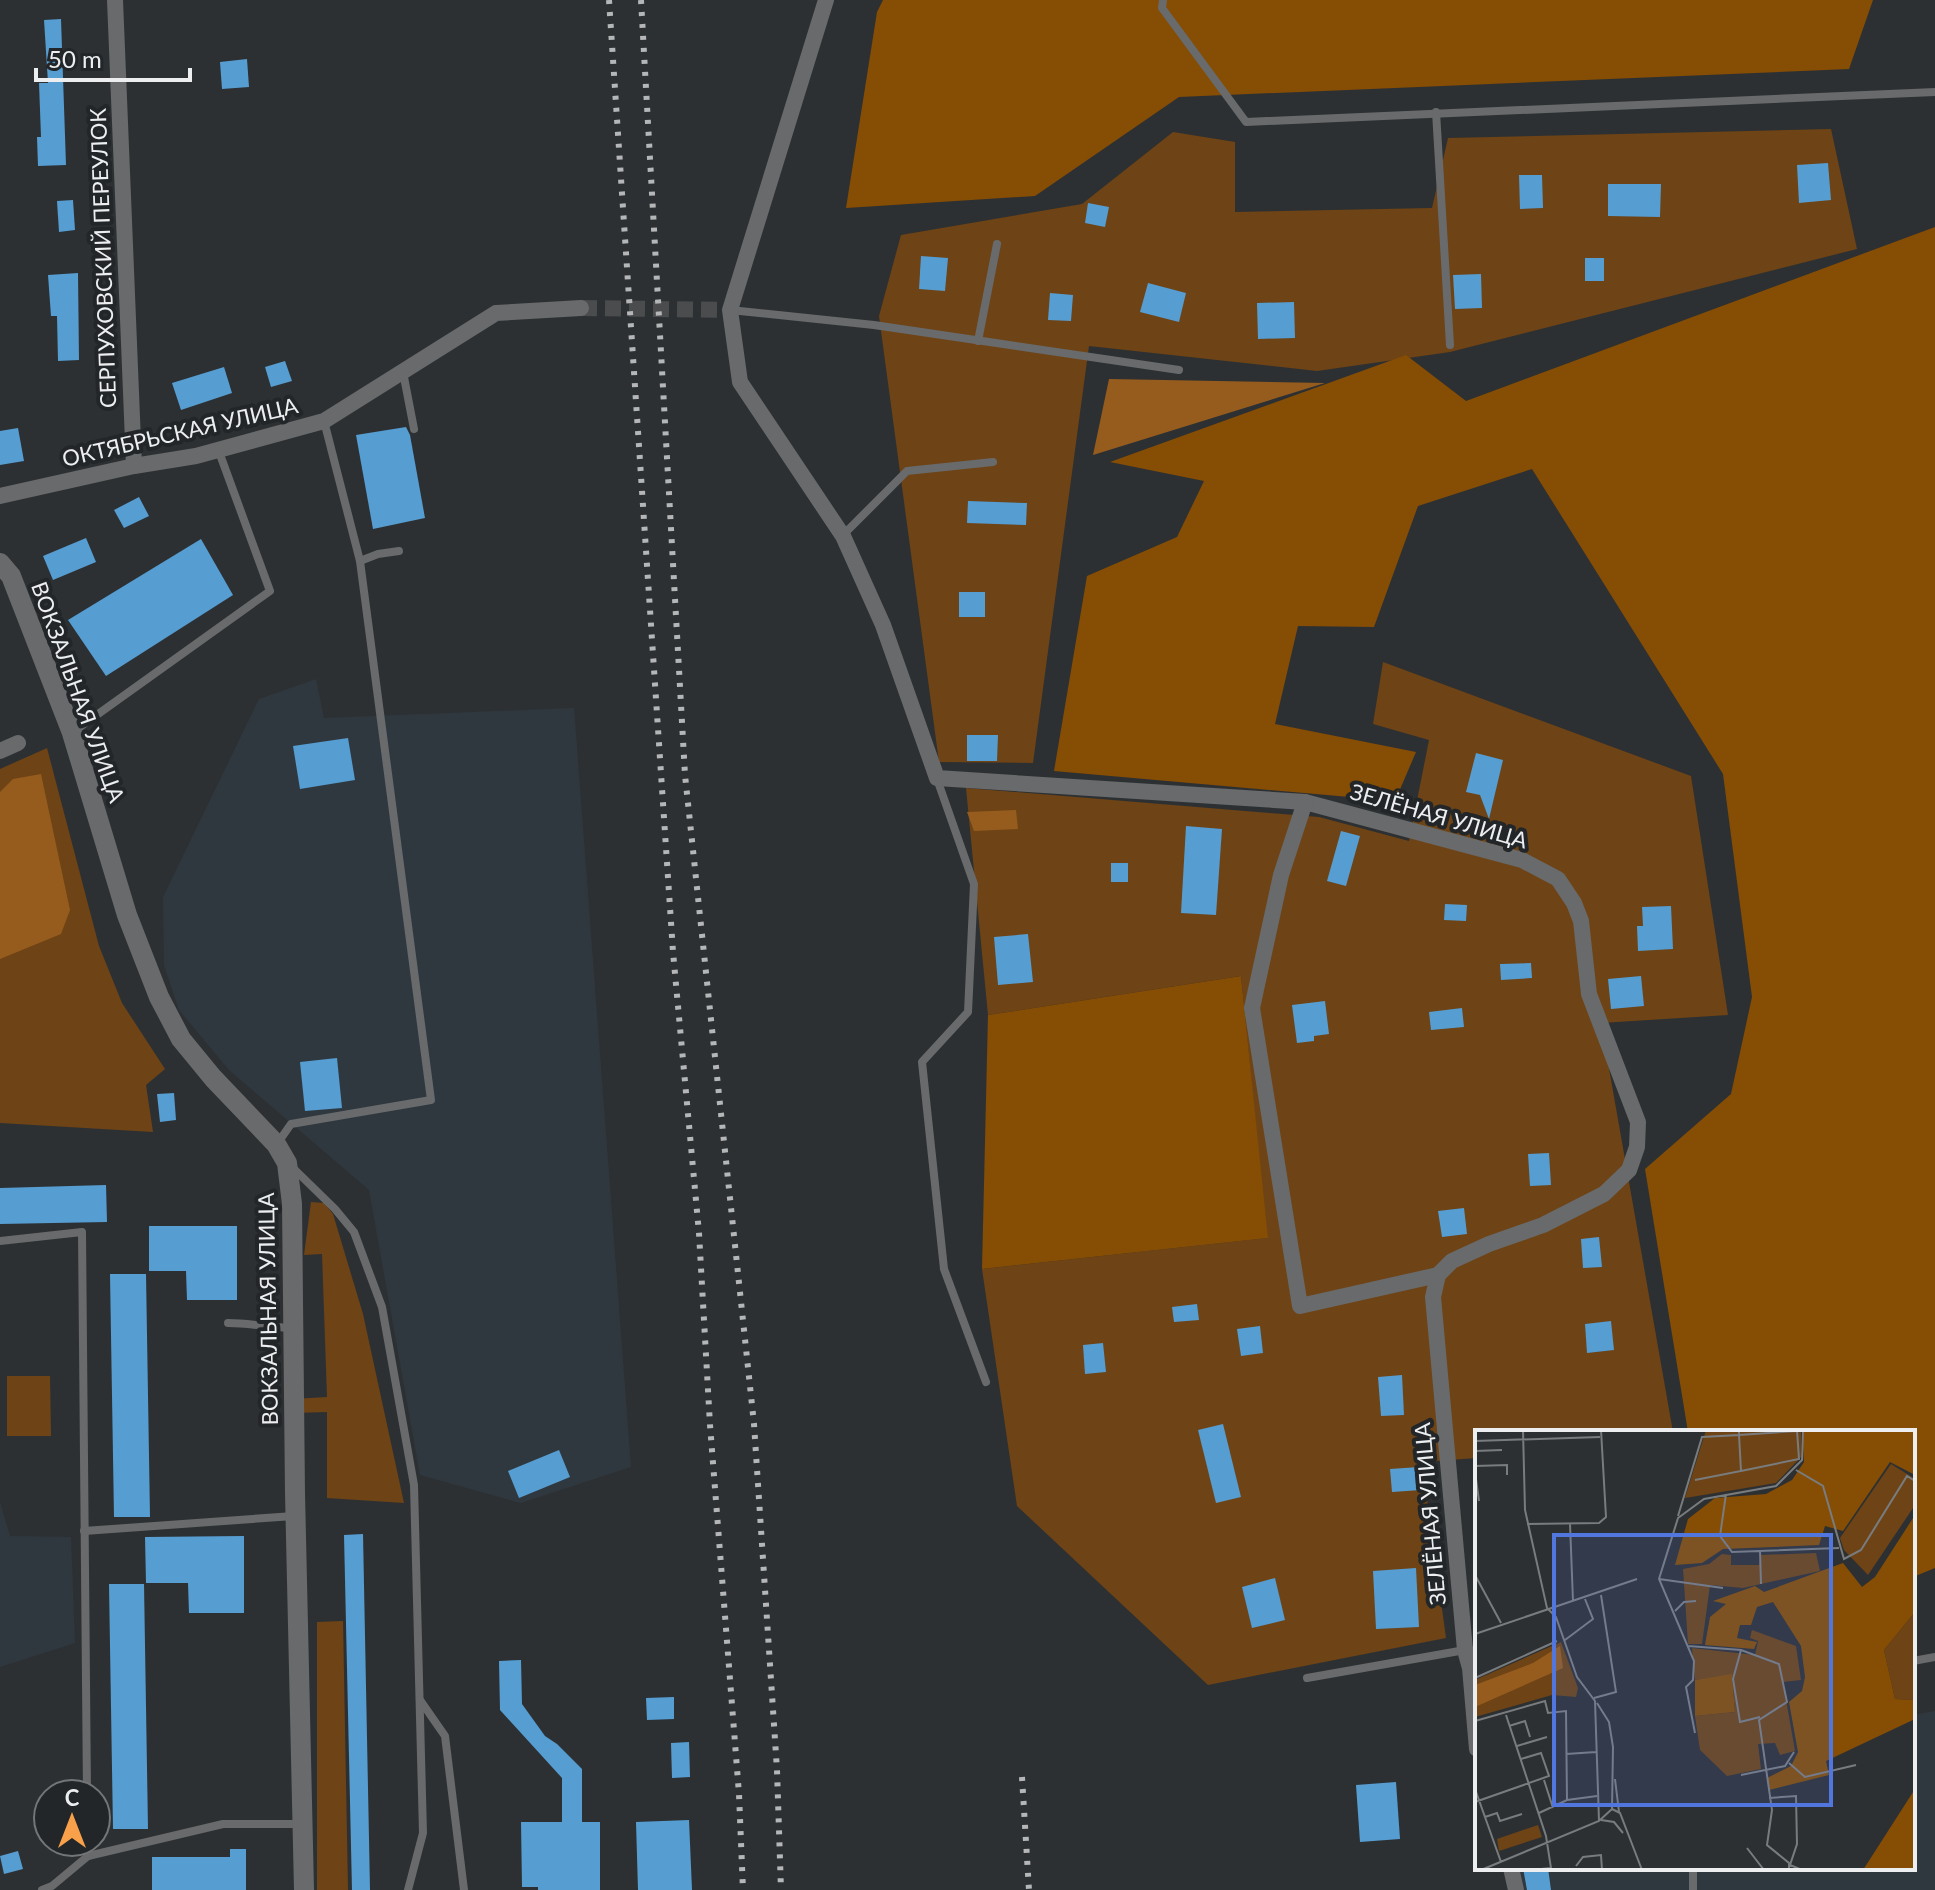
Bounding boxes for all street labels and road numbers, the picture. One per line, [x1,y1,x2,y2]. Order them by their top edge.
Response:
street label: СЕРПУХОВСКИЙ ПЕРЕУЛОК [84,107,121,409]
street label: ОКТЯБРЬСКАЯ УЛИЦА [59,391,301,472]
street label: ВОКЗАЛЬНАЯ УЛИЦА [26,578,131,806]
street label: ЗЕЛЁНАЯ УЛИЦА [1347,777,1531,854]
street label: ВОКЗАЛЬНАЯ УЛИЦА [252,1192,283,1426]
street label: ЗЕЛЁНАЯ УЛИЦА [1408,1421,1451,1606]

